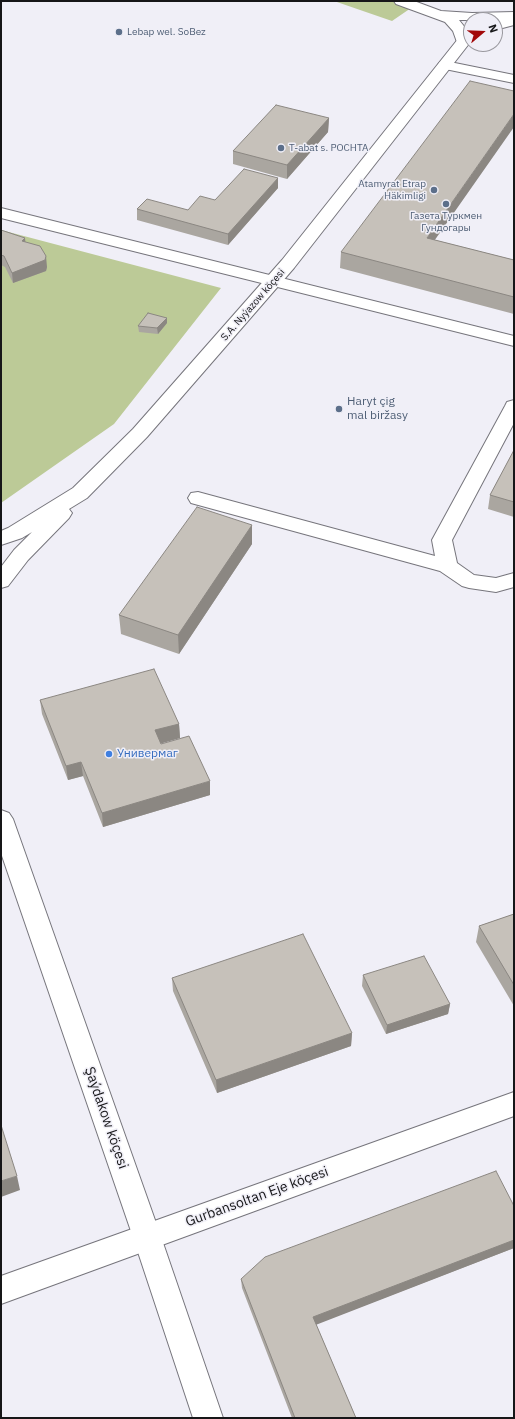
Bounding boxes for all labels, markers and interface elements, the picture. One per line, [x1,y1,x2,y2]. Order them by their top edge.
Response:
north arrow [463,12,503,52]
text: N [485,22,501,34]
place label: Lebap wel. SoBez [127,26,206,38]
marker: Lebap wel. SoBez [114,27,124,37]
place label: T-abat s. POCHTA [289,142,368,154]
marker: T-abat s. POCHTA [276,143,286,153]
place label: Atamyrat Etrap Häkimligi [358,178,426,202]
marker: Atamyrat Etrap Häkimligi [429,185,439,195]
marker: Газета Туркмен Гундогары [441,199,451,209]
place label: Газета Туркмен Гундогары [410,210,482,234]
street label: S.A. Nyýazow köçesi [219,267,287,343]
place label: Haryt çig mal biržasy [347,395,408,423]
marker: Haryt çig mal biržasy [334,404,344,414]
place label: Универмаг [117,747,178,761]
marker: Универмаг [104,749,114,759]
street label: Şaýdakow köçesi [81,1065,131,1171]
street label: Gurbansoltan Eje köçesi [183,1163,331,1231]

